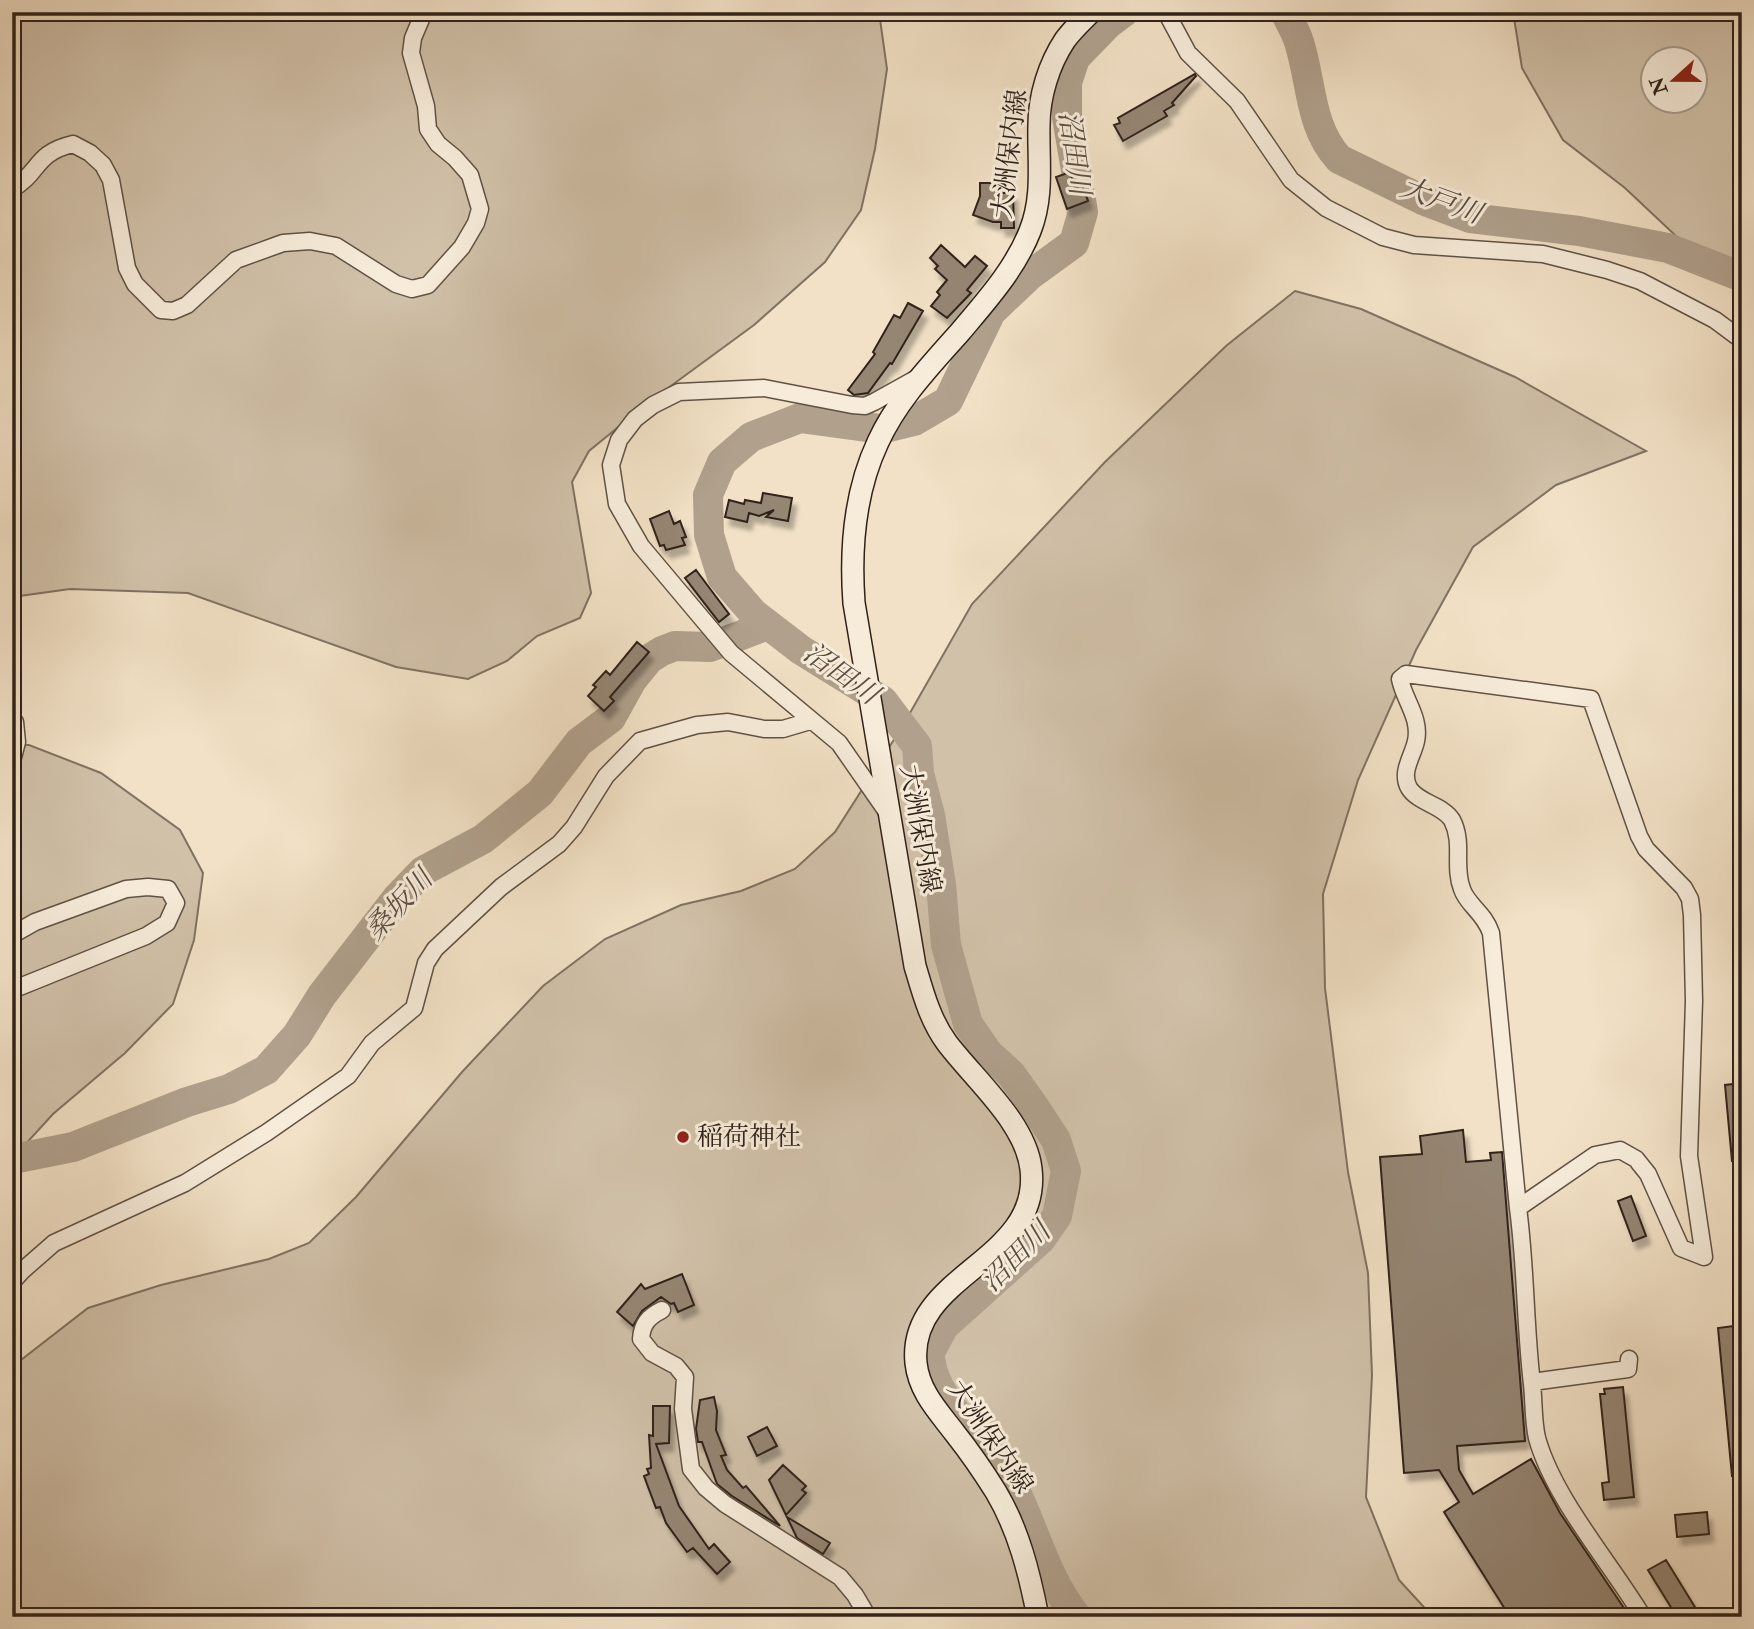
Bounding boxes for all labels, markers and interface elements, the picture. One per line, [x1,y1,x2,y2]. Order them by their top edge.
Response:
north arrow [1638,46,1708,116]
text: N [1644,73,1674,99]
street label: 大洲保内線 [986,88,1034,220]
water label: 沼田川 [1051,109,1098,200]
water label: 大戸川 [1396,170,1489,233]
water label: 沼田川 [797,636,888,714]
street label: 大洲保内線 [893,762,947,896]
water label: 桑坂川 [358,860,442,948]
place label: 稲荷神社 [697,1121,801,1153]
marker: 稲荷神社 [675,1129,691,1145]
water label: 沼田川 [974,1213,1060,1299]
street label: 大洲保内線 [940,1374,1040,1500]

